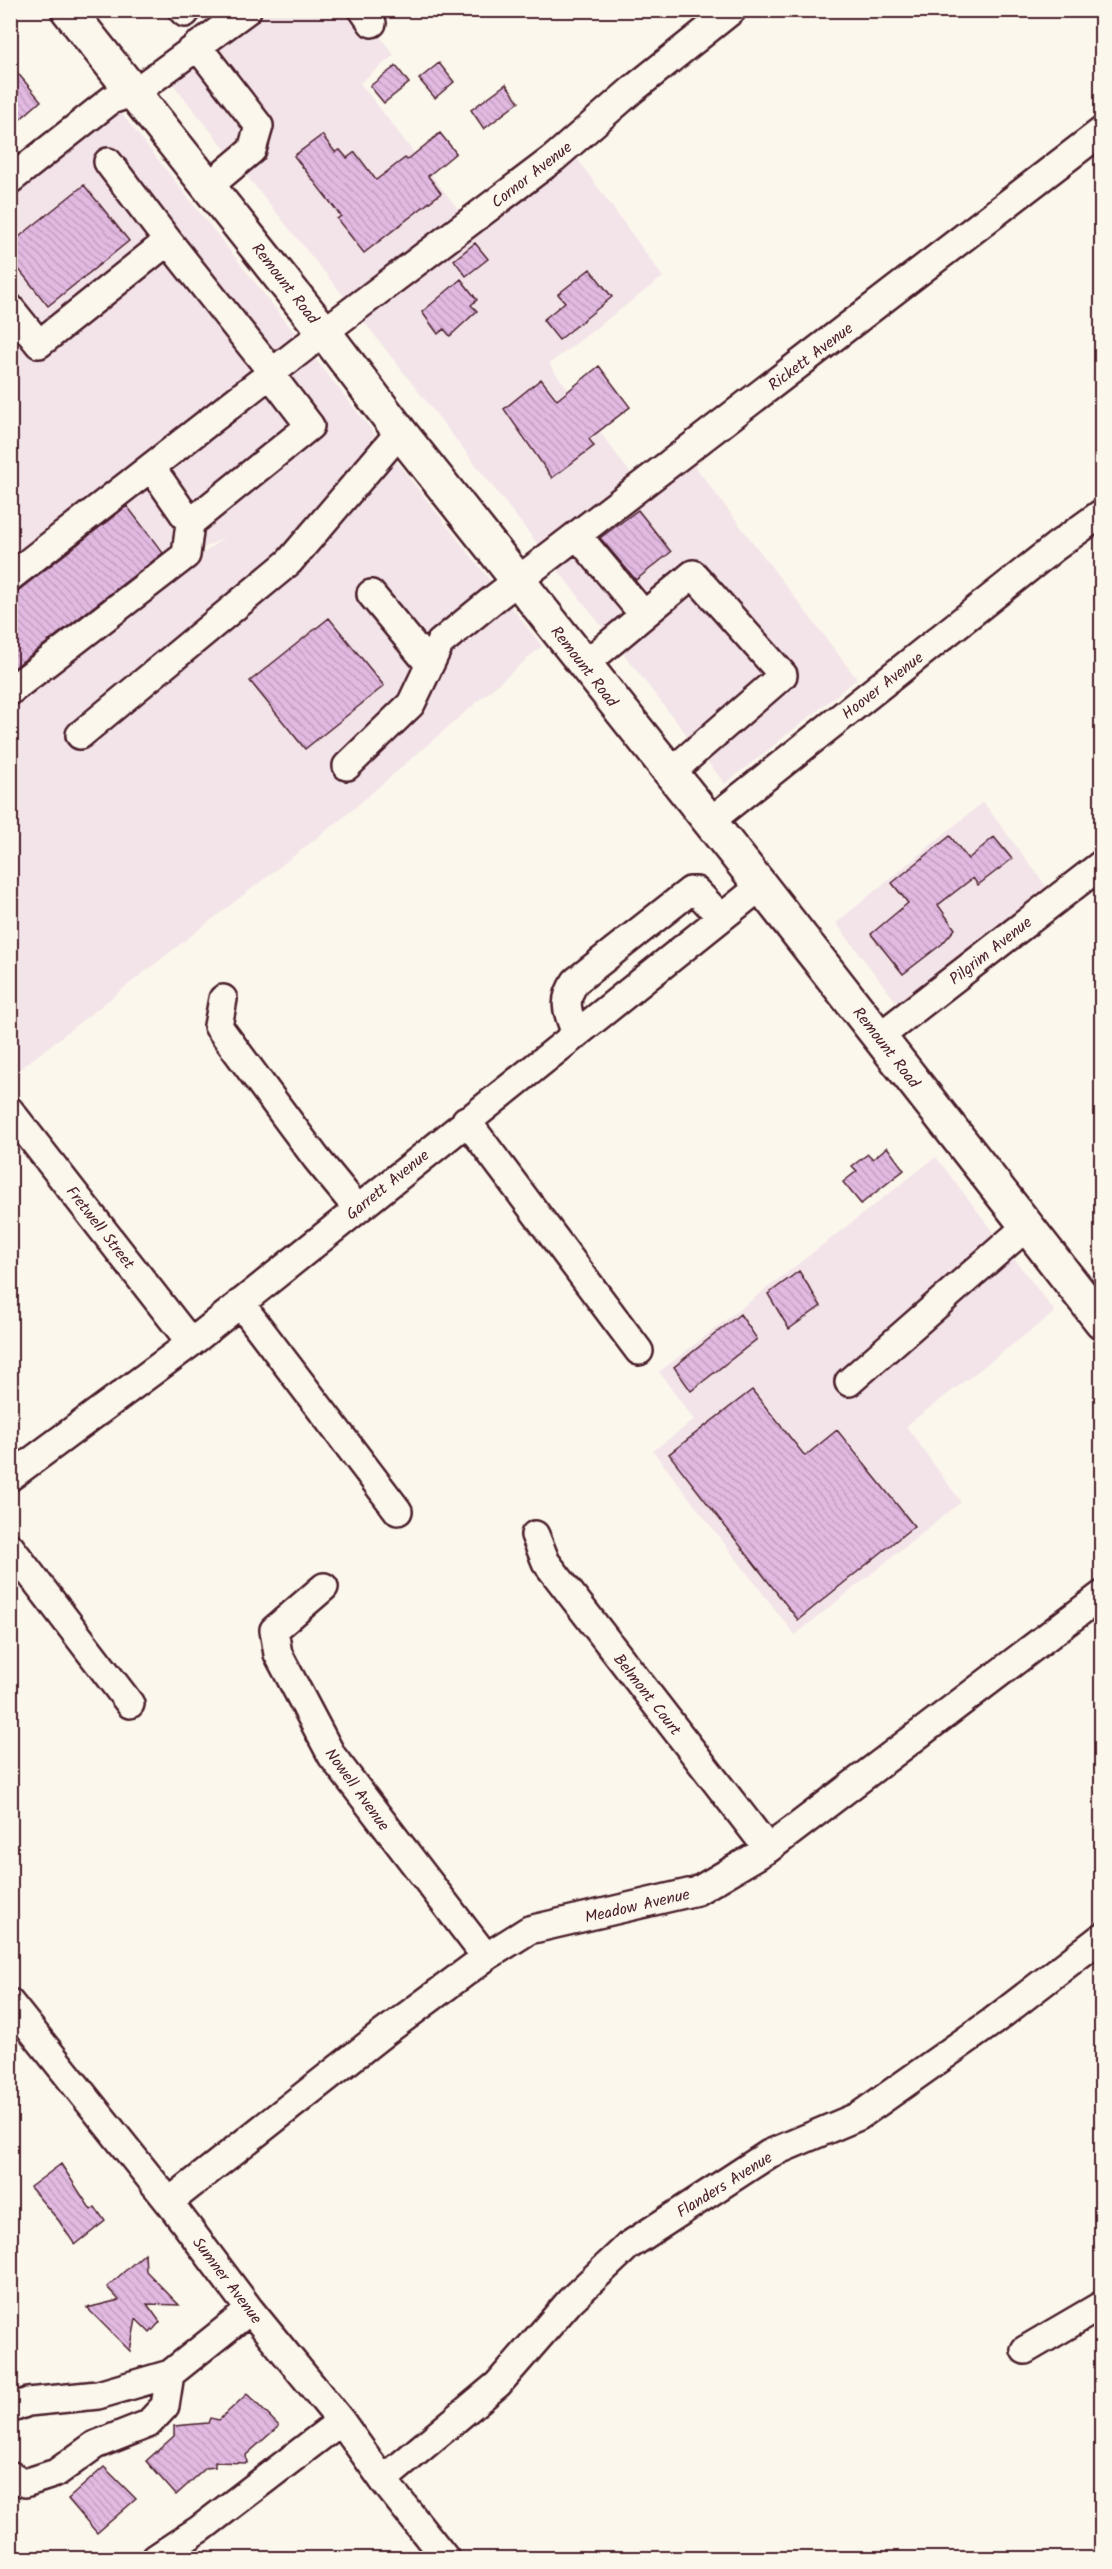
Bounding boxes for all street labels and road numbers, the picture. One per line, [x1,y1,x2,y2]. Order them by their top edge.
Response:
street label: Cornor Avenue [486,136,578,215]
street label: Remount Road [245,238,325,331]
street label: Rickett Avenue [763,317,859,398]
street label: Remount Road [544,621,624,714]
street label: Hoover Avenue [837,646,929,726]
street label: Pilgrim Avenue [944,911,1038,992]
street label: Remount Road [846,1002,926,1095]
street label: Garrett Avenue [341,1144,435,1227]
street label: Fretwell Street [59,1181,141,1276]
street label: Belmont Court [607,1648,687,1742]
street label: Nowell Avenue [318,1743,396,1837]
street label: Meadow Avenue [582,1882,692,1931]
street label: Flanders Avenue [672,2146,778,2225]
street label: Sumner Avenue [186,2232,268,2330]

